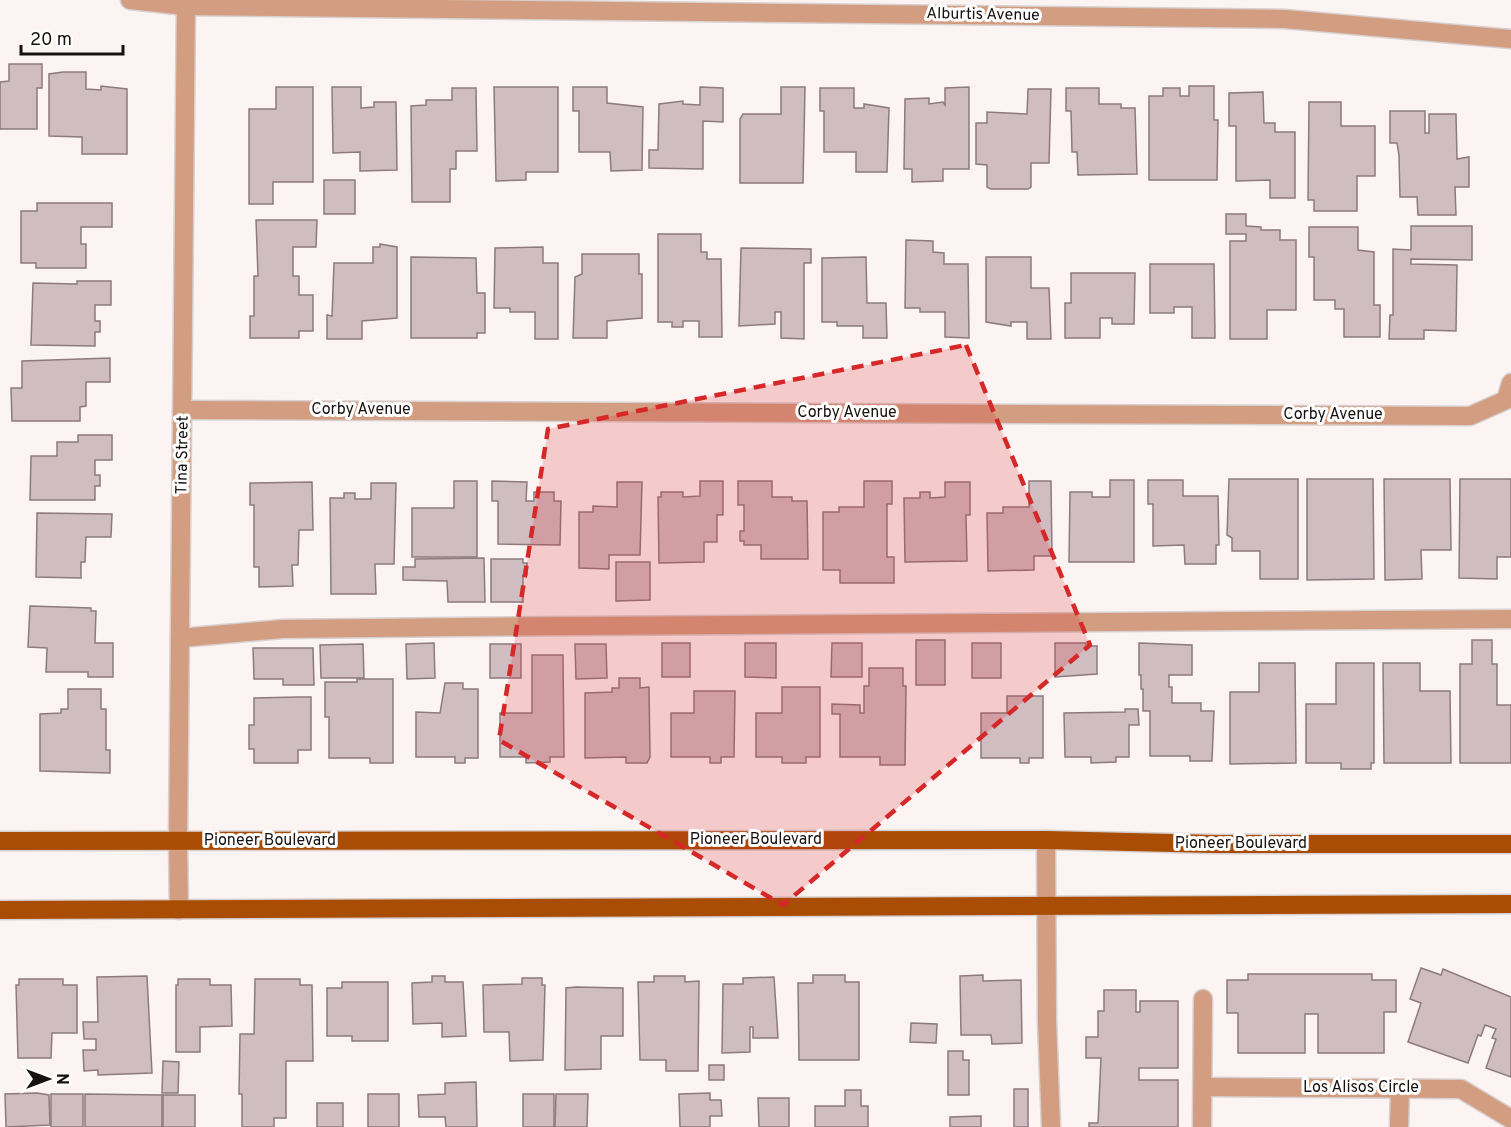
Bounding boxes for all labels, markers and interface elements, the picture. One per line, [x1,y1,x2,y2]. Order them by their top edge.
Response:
street label: Alburtis Avenue [926,4,1040,26]
scale bar [21,18,123,56]
text: 20 m [30,29,72,52]
street label: Corby Avenue [311,400,411,420]
street label: Corby Avenue [797,403,897,423]
street label: Corby Avenue [1283,405,1383,425]
street label: Tina Street [172,415,194,495]
street label: Pioneer Boulevard [690,830,822,850]
street label: Pioneer Boulevard [204,831,336,851]
street label: Pioneer Boulevard [1175,834,1307,854]
north arrow [18,1049,78,1109]
text: N [51,1073,71,1085]
street label: Los Alisos Circle [1303,1078,1419,1098]

